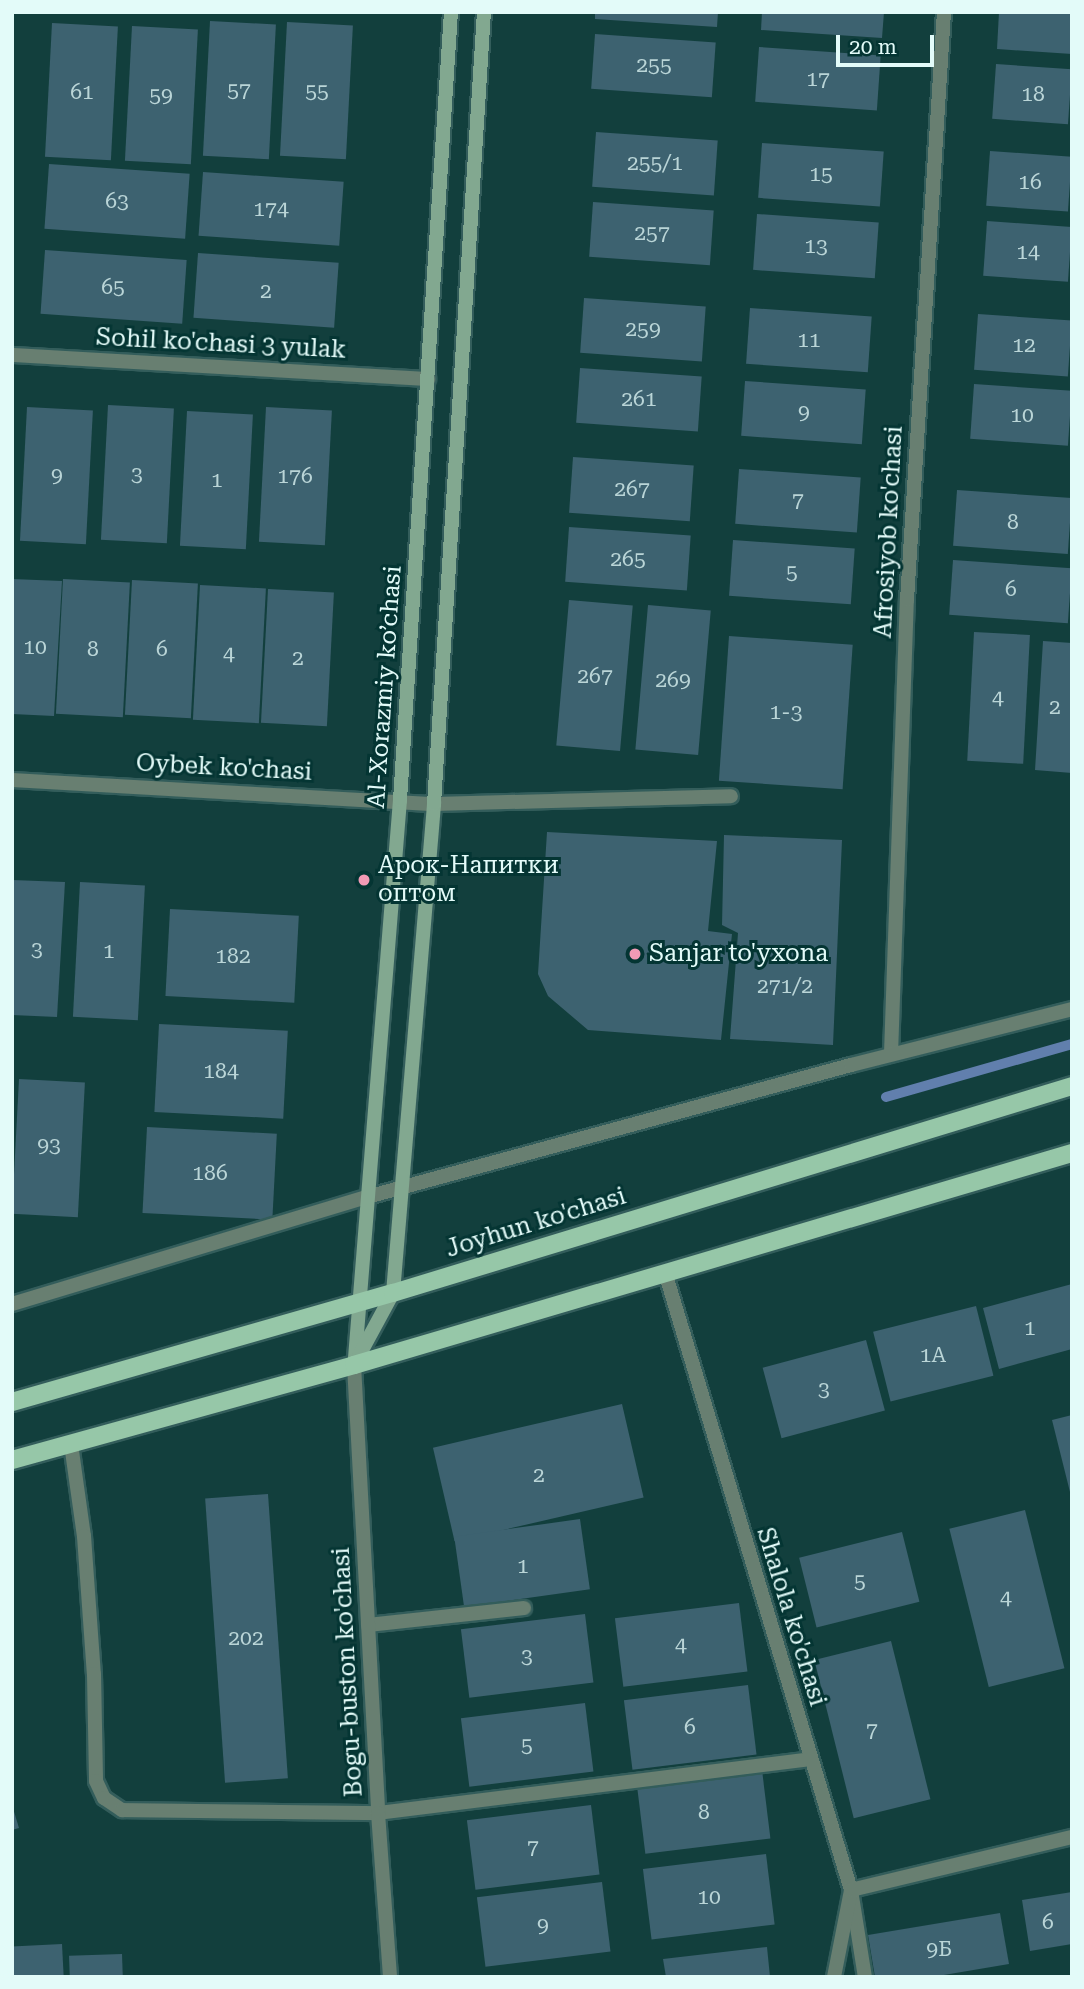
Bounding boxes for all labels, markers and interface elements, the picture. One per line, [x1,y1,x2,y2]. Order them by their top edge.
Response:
scale bar [839,21,937,65]
text: 20 m [849,35,897,59]
house number: 255 [636,52,672,78]
house number: 17 [806,66,830,92]
house number: 57 [227,77,251,103]
house number: 55 [305,78,329,104]
house number: 61 [70,79,94,105]
house number: 18 [1021,81,1045,107]
house number: 59 [149,82,173,108]
house number: 255/1 [627,150,683,176]
house number: 15 [809,161,833,187]
house number: 16 [1018,169,1042,195]
house number: 63 [105,188,129,214]
house number: 174 [253,196,289,222]
house number: 257 [634,220,670,246]
house number: 13 [804,233,828,259]
house number: 14 [1016,239,1040,265]
house number: 65 [101,274,125,300]
house number: 2 [260,278,272,304]
house number: 259 [625,316,661,342]
street label: Sohil ko'chasi 3 yulak [95,323,347,365]
house number: 11 [797,327,821,353]
house number: 12 [1012,332,1036,358]
house number: 261 [621,386,657,412]
house number: 9 [798,399,810,425]
house number: 10 [1010,402,1034,428]
street label: Afrosiyob ko'chasi [869,425,909,639]
house number: 3 [131,461,143,487]
house number: 9 [51,462,63,488]
house number: 176 [277,463,313,489]
house number: 1 [211,467,223,493]
house number: 267 [614,476,650,502]
house number: 7 [792,487,804,513]
house number: 8 [1007,509,1019,535]
house number: 265 [610,546,646,572]
house number: 5 [786,559,798,585]
street label: Al-Xorazmiy ko’chasi [362,565,408,809]
house number: 6 [1005,576,1017,602]
house number: 10 [23,634,47,660]
house number: 8 [87,636,99,662]
house number: 6 [156,636,168,662]
house number: 4 [223,641,235,667]
house number: 2 [292,645,304,671]
house number: 267 [577,663,613,689]
house number: 269 [655,667,691,693]
house number: 4 [992,685,1004,711]
house number: 2 [1049,694,1061,720]
house number: 1-3 [770,699,802,725]
street label: Oybek ko'chasi [135,749,313,787]
place label: Арок-Напитки оптом [378,852,559,908]
marker: Арок-Напитки оптом [356,872,372,888]
house number: 3 [31,936,43,962]
house number: 1 [103,938,115,964]
place label: Sanjar to'yxona [649,940,828,968]
house number: 182 [215,943,251,969]
marker: Sanjar to'yxona [627,946,643,962]
house number: 271/2 [757,973,813,999]
house number: 184 [203,1058,239,1084]
house number: 93 [37,1132,61,1158]
house number: 186 [192,1160,228,1186]
street label: Joyhun ko'chasi [443,1182,629,1264]
house number: 1 [1024,1315,1036,1341]
house number: 1A [920,1342,946,1368]
house number: 3 [818,1376,830,1402]
house number: 2 [533,1462,545,1488]
street label: Shalola ko'chasi [750,1524,832,1710]
street label: Bogu-buston ko'chasi [327,1546,369,1798]
house number: 1 [517,1553,529,1579]
house number: 5 [854,1568,866,1594]
house number: 4 [1000,1585,1012,1611]
house number: 202 [228,1625,264,1651]
house number: 4 [675,1632,687,1658]
house number: 3 [521,1643,533,1669]
house number: 6 [684,1714,696,1740]
house number: 7 [866,1717,878,1743]
house number: 5 [521,1732,533,1758]
house number: 8 [698,1799,710,1825]
house number: 7 [527,1834,539,1860]
house number: 10 [697,1884,721,1910]
house number: 6 [1042,1909,1054,1935]
house number: 9 [537,1912,549,1938]
house number: 9Б [926,1936,952,1962]

